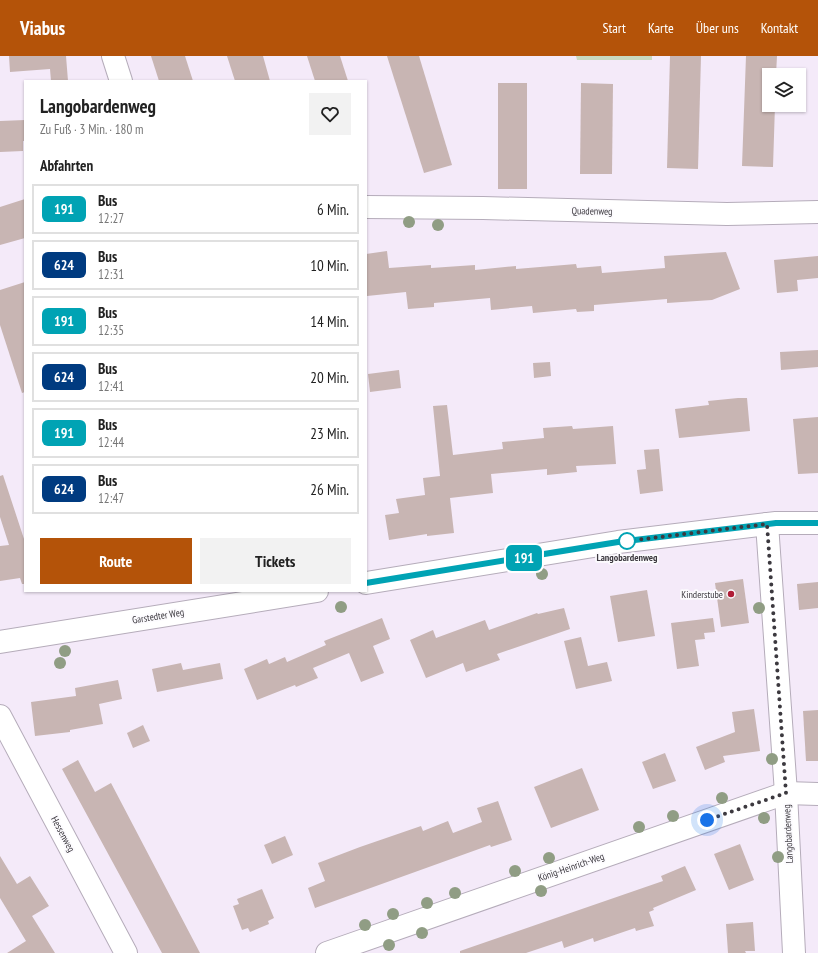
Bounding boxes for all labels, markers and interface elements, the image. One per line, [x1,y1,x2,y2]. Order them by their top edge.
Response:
text: Viabus [20,16,65,40]
text: Start [602,19,626,37]
text: Karte [648,19,674,37]
text: Über uns [696,19,739,37]
text: Kontakt [761,19,798,37]
map controls [762,68,806,112]
button: layers [762,68,806,112]
button: heart [309,93,351,135]
text: Langobardenweg [40,94,156,118]
text: Zu Fuß · 3 Min. · 180 m [40,121,143,138]
text: Abfahrten [40,156,93,175]
text: Bus [98,191,117,210]
text: 191 [54,200,74,218]
text: 6 Min. [317,200,349,219]
street label: Quadenweg [571,204,613,218]
text: 12:27 [98,210,124,227]
text: Bus [98,247,117,266]
text: 624 [54,256,74,274]
text: 10 Min. [310,256,349,275]
text: 12:31 [98,266,124,283]
text: Bus [98,303,117,322]
text: 191 [54,312,74,330]
text: 14 Min. [310,312,349,331]
text: 12:35 [98,322,124,339]
text: Bus [98,359,117,378]
text: 624 [54,368,74,386]
text: 20 Min. [310,368,349,387]
text: 12:41 [98,378,124,395]
text: Bus [98,415,117,434]
text: 191 [54,424,74,442]
text: 23 Min. [310,424,349,443]
text: 12:44 [98,434,124,451]
text: Bus [98,471,117,490]
text: 624 [54,480,74,498]
text: 26 Min. [310,480,349,499]
text: 12:47 [98,490,124,507]
marker: Langobardenweg [618,532,636,550]
button: Route [40,538,192,584]
button: Tickets [200,538,351,584]
line badge: 191 [501,545,547,571]
text: 191 [514,549,534,567]
place label: Langobardenweg [596,551,658,564]
place label: Kinderstube [681,588,723,601]
marker: Kinderstube [726,589,736,599]
street label: Garstedter Weg [131,605,185,627]
street label: Langobardenweg [780,804,796,864]
your location [697,810,717,830]
street label: Hessenweg [48,814,78,854]
street label: König-Heinrich-Weg [536,850,606,884]

